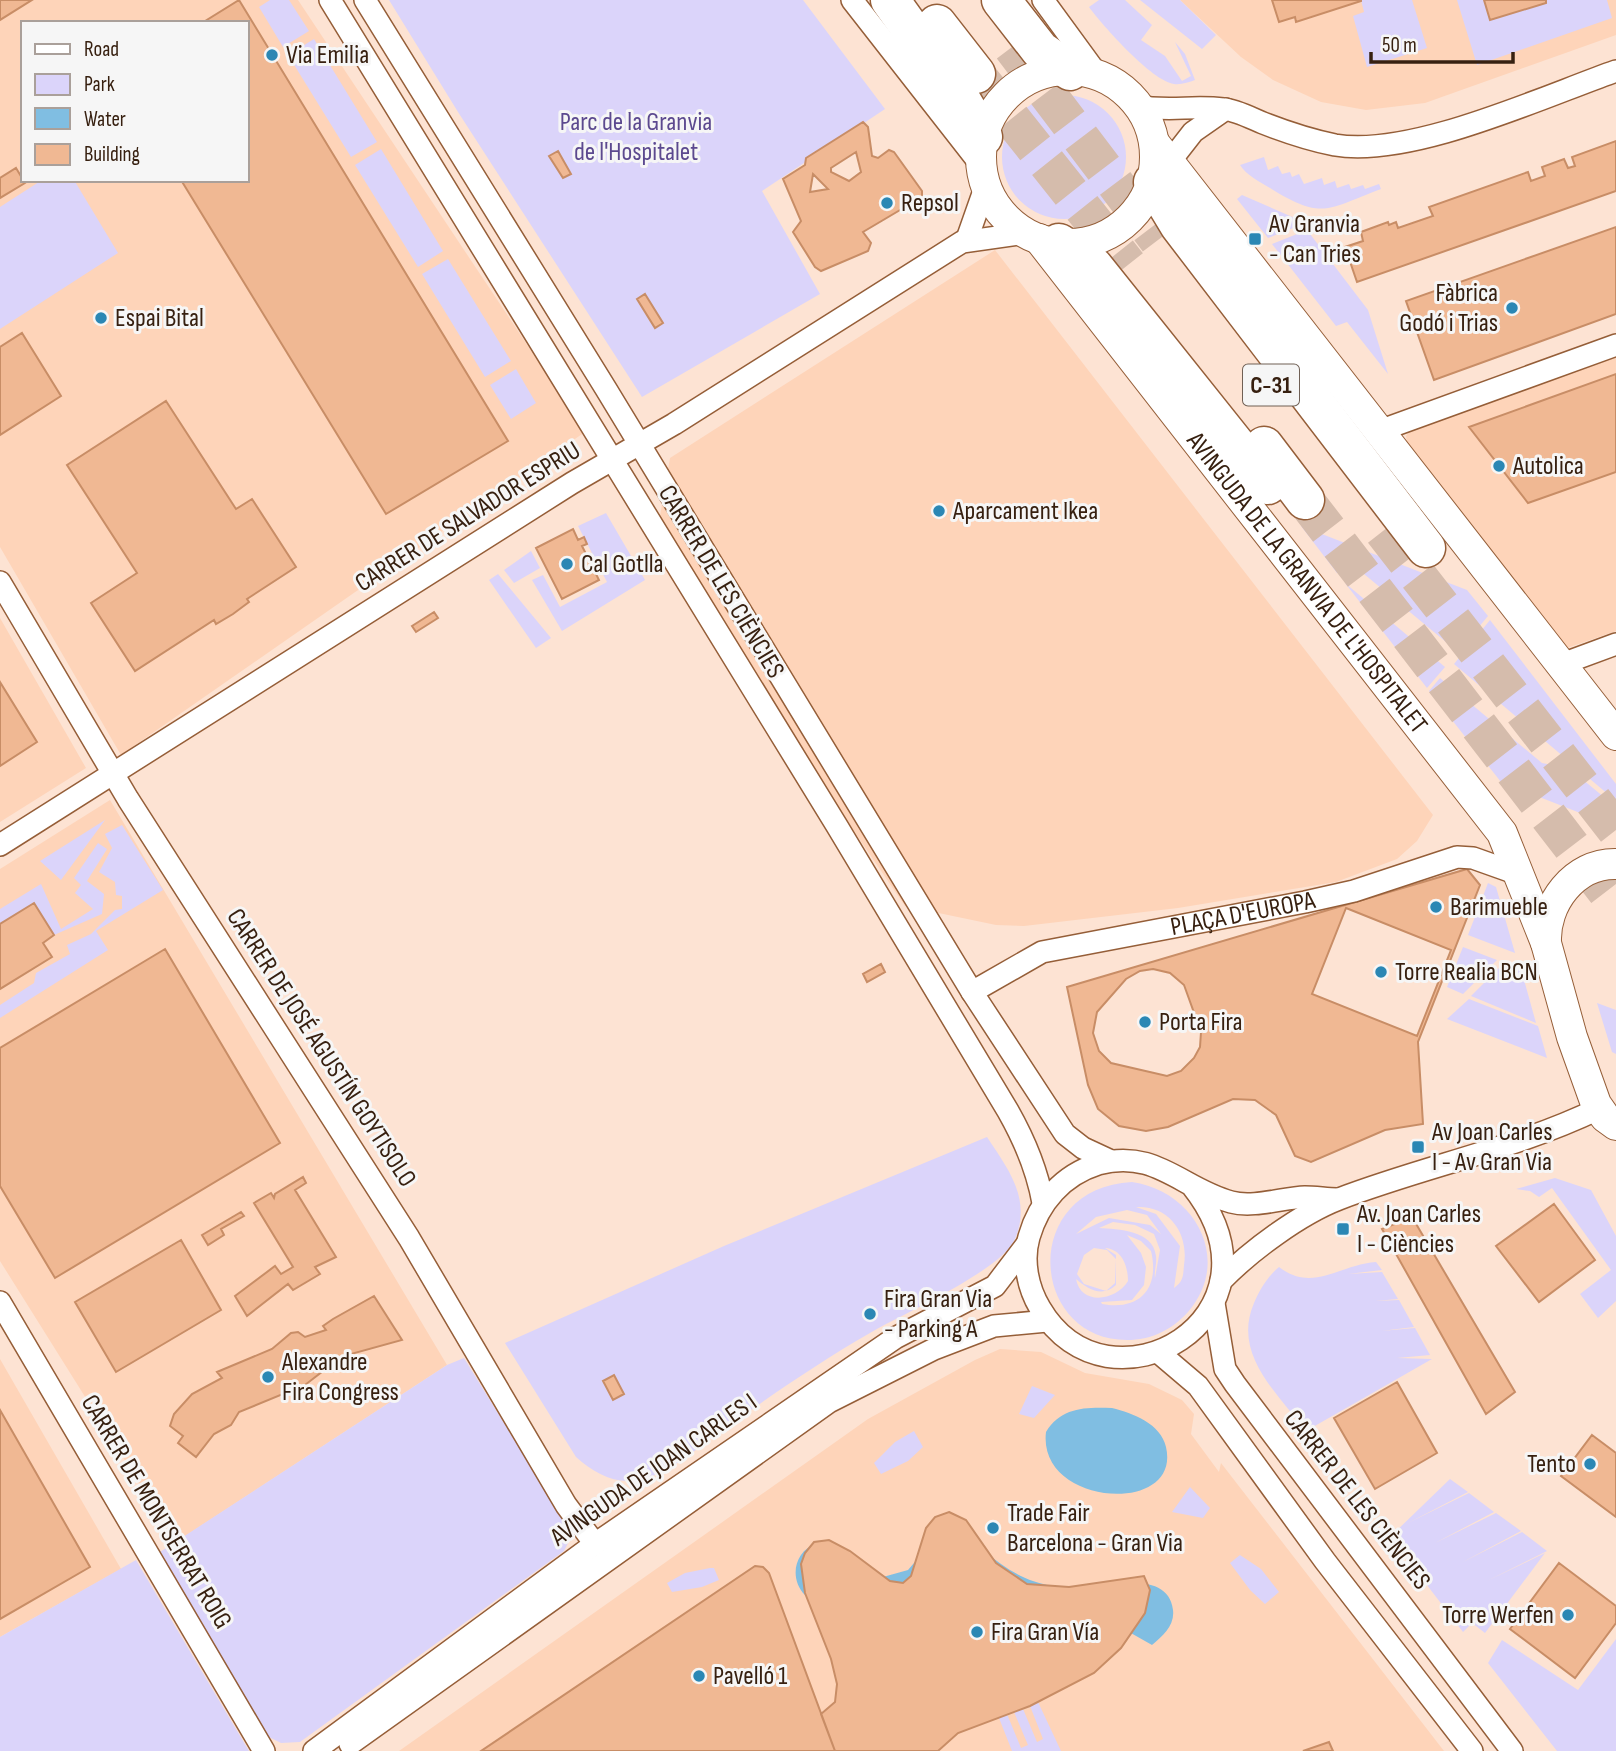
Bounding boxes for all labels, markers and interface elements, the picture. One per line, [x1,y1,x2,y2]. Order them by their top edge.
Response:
legend [21,21,248,182]
scale bar [1371,21,1513,65]
text: 50 m [1382,33,1417,58]
text: Road [84,37,119,62]
place label: Via Emilia [286,40,369,71]
marker: Via Emilia [264,47,280,63]
text: Park [84,72,115,97]
text: Water [84,107,126,132]
park label: Parc de la Granvia de l'Hospitalet [560,107,712,168]
text: Building [84,142,140,167]
place label: Repsol [901,188,959,219]
marker: Repsol [879,195,895,211]
place label: Av Granvia - Can Tries [1268,209,1361,270]
marker: Av Granvia - Can Tries [1247,231,1263,247]
place label: Fàbrica Godó i Trias [1399,278,1498,339]
marker: Fàbrica Godó i Trias [1504,300,1520,316]
place label: Espai Bital [115,303,204,334]
marker: Espai Bital [93,310,109,326]
road number: C-31 [1243,364,1299,406]
street label: AVINGUDA DE LA GRANVIA DE L'HOSPITALET [1179,425,1434,740]
street label: CARRER DE SALVADOR ESPRIU [350,435,586,599]
place label: Autolica [1512,451,1584,482]
marker: Autolica [1491,458,1507,474]
street label: CARRER DE LES CIÈNCIES [651,480,791,684]
place label: Aparcament Ikea [952,496,1098,527]
marker: Aparcament Ikea [931,503,947,519]
place label: Cal Gotlla [581,549,664,580]
marker: Cal Gotlla [559,556,575,572]
street label: PLAÇA D'EUROPA [1168,885,1319,943]
place label: Barimueble [1450,892,1548,923]
marker: Barimueble [1428,899,1444,915]
street label: CARRER DE JOSÉ AGUSTÍN GOYTISOLO [219,903,423,1193]
place label: Torre Realia BCN [1395,957,1538,988]
marker: Torre Realia BCN [1373,964,1389,980]
place label: Porta Fira [1159,1007,1243,1038]
marker: Porta Fira [1137,1014,1153,1030]
place label: Av Joan Carles I - Av Gran Via [1431,1117,1553,1178]
marker: Av Joan Carles I - Av Gran Via [1410,1139,1426,1155]
place label: Av. Joan Carles I - Ciències [1356,1199,1481,1260]
marker: Av. Joan Carles I - Ciències [1335,1221,1351,1237]
place label: Fira Gran Via - Parking A [884,1284,992,1345]
marker: Fira Gran Via - Parking A [862,1306,878,1322]
place label: Alexandre Fira Congress [281,1347,399,1408]
marker: Alexandre Fira Congress [260,1369,276,1385]
street label: AVINGUDA DE JOAN CARLES I [544,1387,763,1554]
street label: CARRER DE MONTSERRAT ROIG [74,1389,238,1635]
street label: CARRER DE LES CIÈNCIES [1277,1404,1437,1596]
place label: Tento [1527,1449,1576,1480]
marker: Tento [1582,1456,1598,1472]
place label: Trade Fair Barcelona - Gran Via [1007,1498,1183,1559]
marker: Trade Fair Barcelona - Gran Via [985,1520,1001,1536]
place label: Torre Werfen [1442,1600,1554,1631]
marker: Torre Werfen [1560,1607,1576,1623]
place label: Fira Gran Vía [991,1617,1099,1648]
marker: Fira Gran Vía [969,1624,985,1640]
place label: Pavelló 1 [713,1661,787,1692]
marker: Pavelló 1 [691,1668,707,1684]

